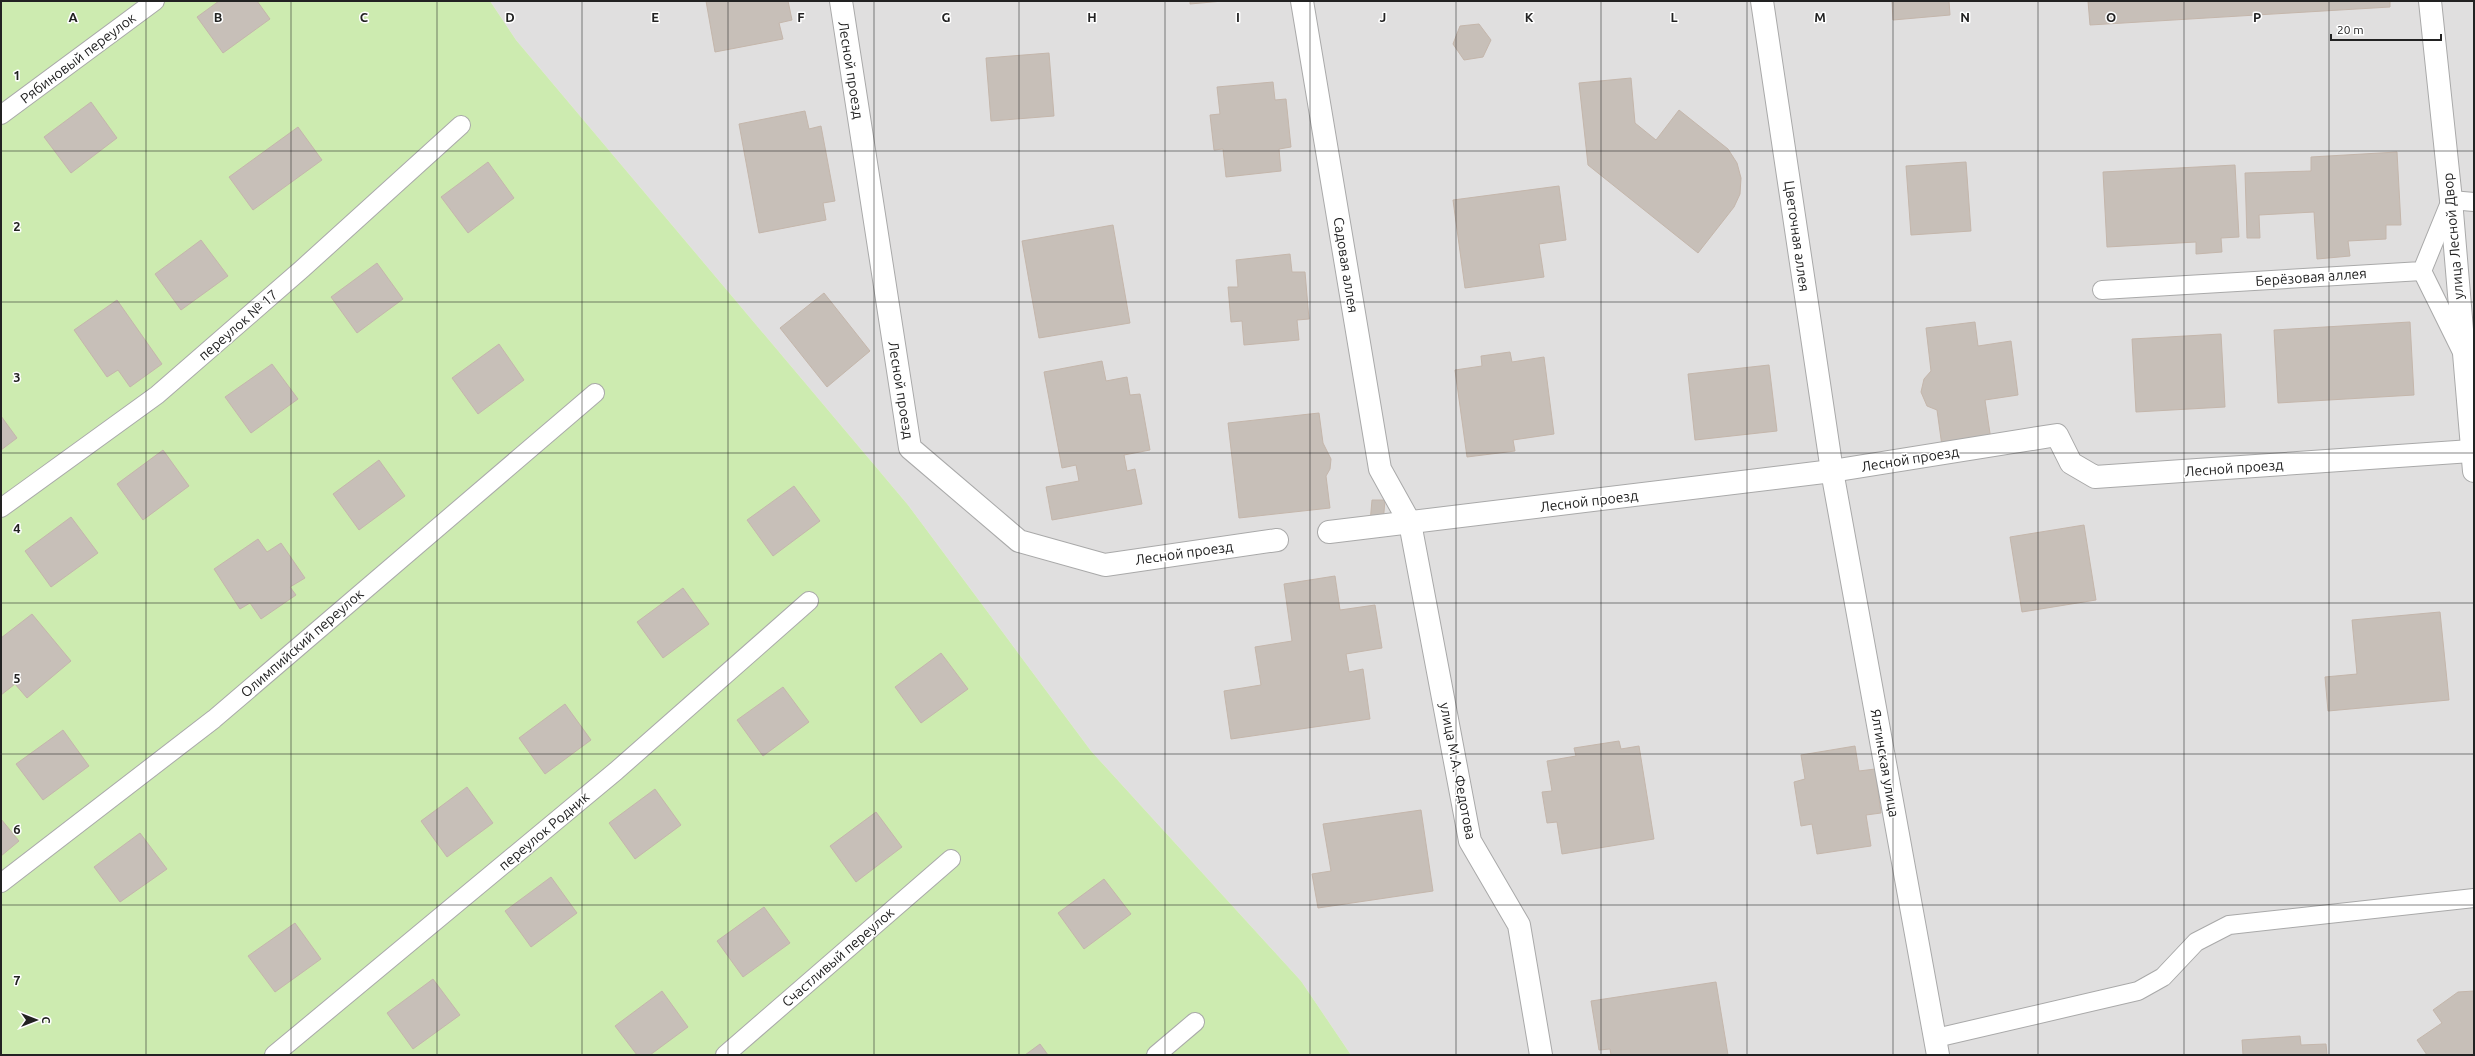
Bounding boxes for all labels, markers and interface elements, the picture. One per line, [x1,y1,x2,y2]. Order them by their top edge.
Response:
street label: Рябиновый переулок [17,9,139,107]
text: A [68,10,78,24]
text: B [214,10,223,24]
text: C [360,10,369,24]
text: D [505,10,515,24]
text: E [651,10,659,24]
text: F [797,10,805,24]
text: G [942,10,951,24]
text: H [1087,10,1097,24]
text: I [1236,10,1240,24]
text: J [1380,10,1386,24]
text: K [1525,10,1534,24]
text: L [1670,10,1678,24]
text: M [1814,10,1826,24]
text: N [1960,10,1970,24]
text: O [2106,10,2116,24]
text: P [2253,10,2261,24]
scale bar [2331,16,2441,42]
street label: Лесной проезд [835,20,867,120]
text: 20 m [2337,23,2364,36]
text: 1 [13,68,21,82]
street label: улица Лесной Двор [2439,172,2467,300]
street label: Цветочная аллея [1781,179,1813,293]
street label: Садовая аллея [1331,216,1361,314]
text: 2 [13,219,21,233]
street label: Берёзовая аллея [2255,265,2367,289]
street label: переулок № 17 [195,286,281,364]
street label: Лесной проезд [885,340,917,440]
text: 3 [13,370,21,384]
street label: Лесной проезд [1860,443,1960,475]
street label: Лесной проезд [2184,457,2284,479]
street label: Лесной проезд [1539,487,1639,515]
text: 4 [13,521,21,535]
street label: Лесной проезд [1134,538,1234,568]
street label: Олимпийский переулок [237,585,367,701]
text: 5 [13,671,21,685]
street label: улица М.А. Федотова [1437,701,1479,841]
street label: Ялтинская улица [1868,708,1902,818]
street label: переулок Родник [495,788,593,874]
text: 6 [13,822,21,836]
street label: Счастливый переулок [779,904,897,1010]
text: 7 [13,973,21,987]
north arrow [16,1000,56,1040]
text: С [40,1016,52,1024]

